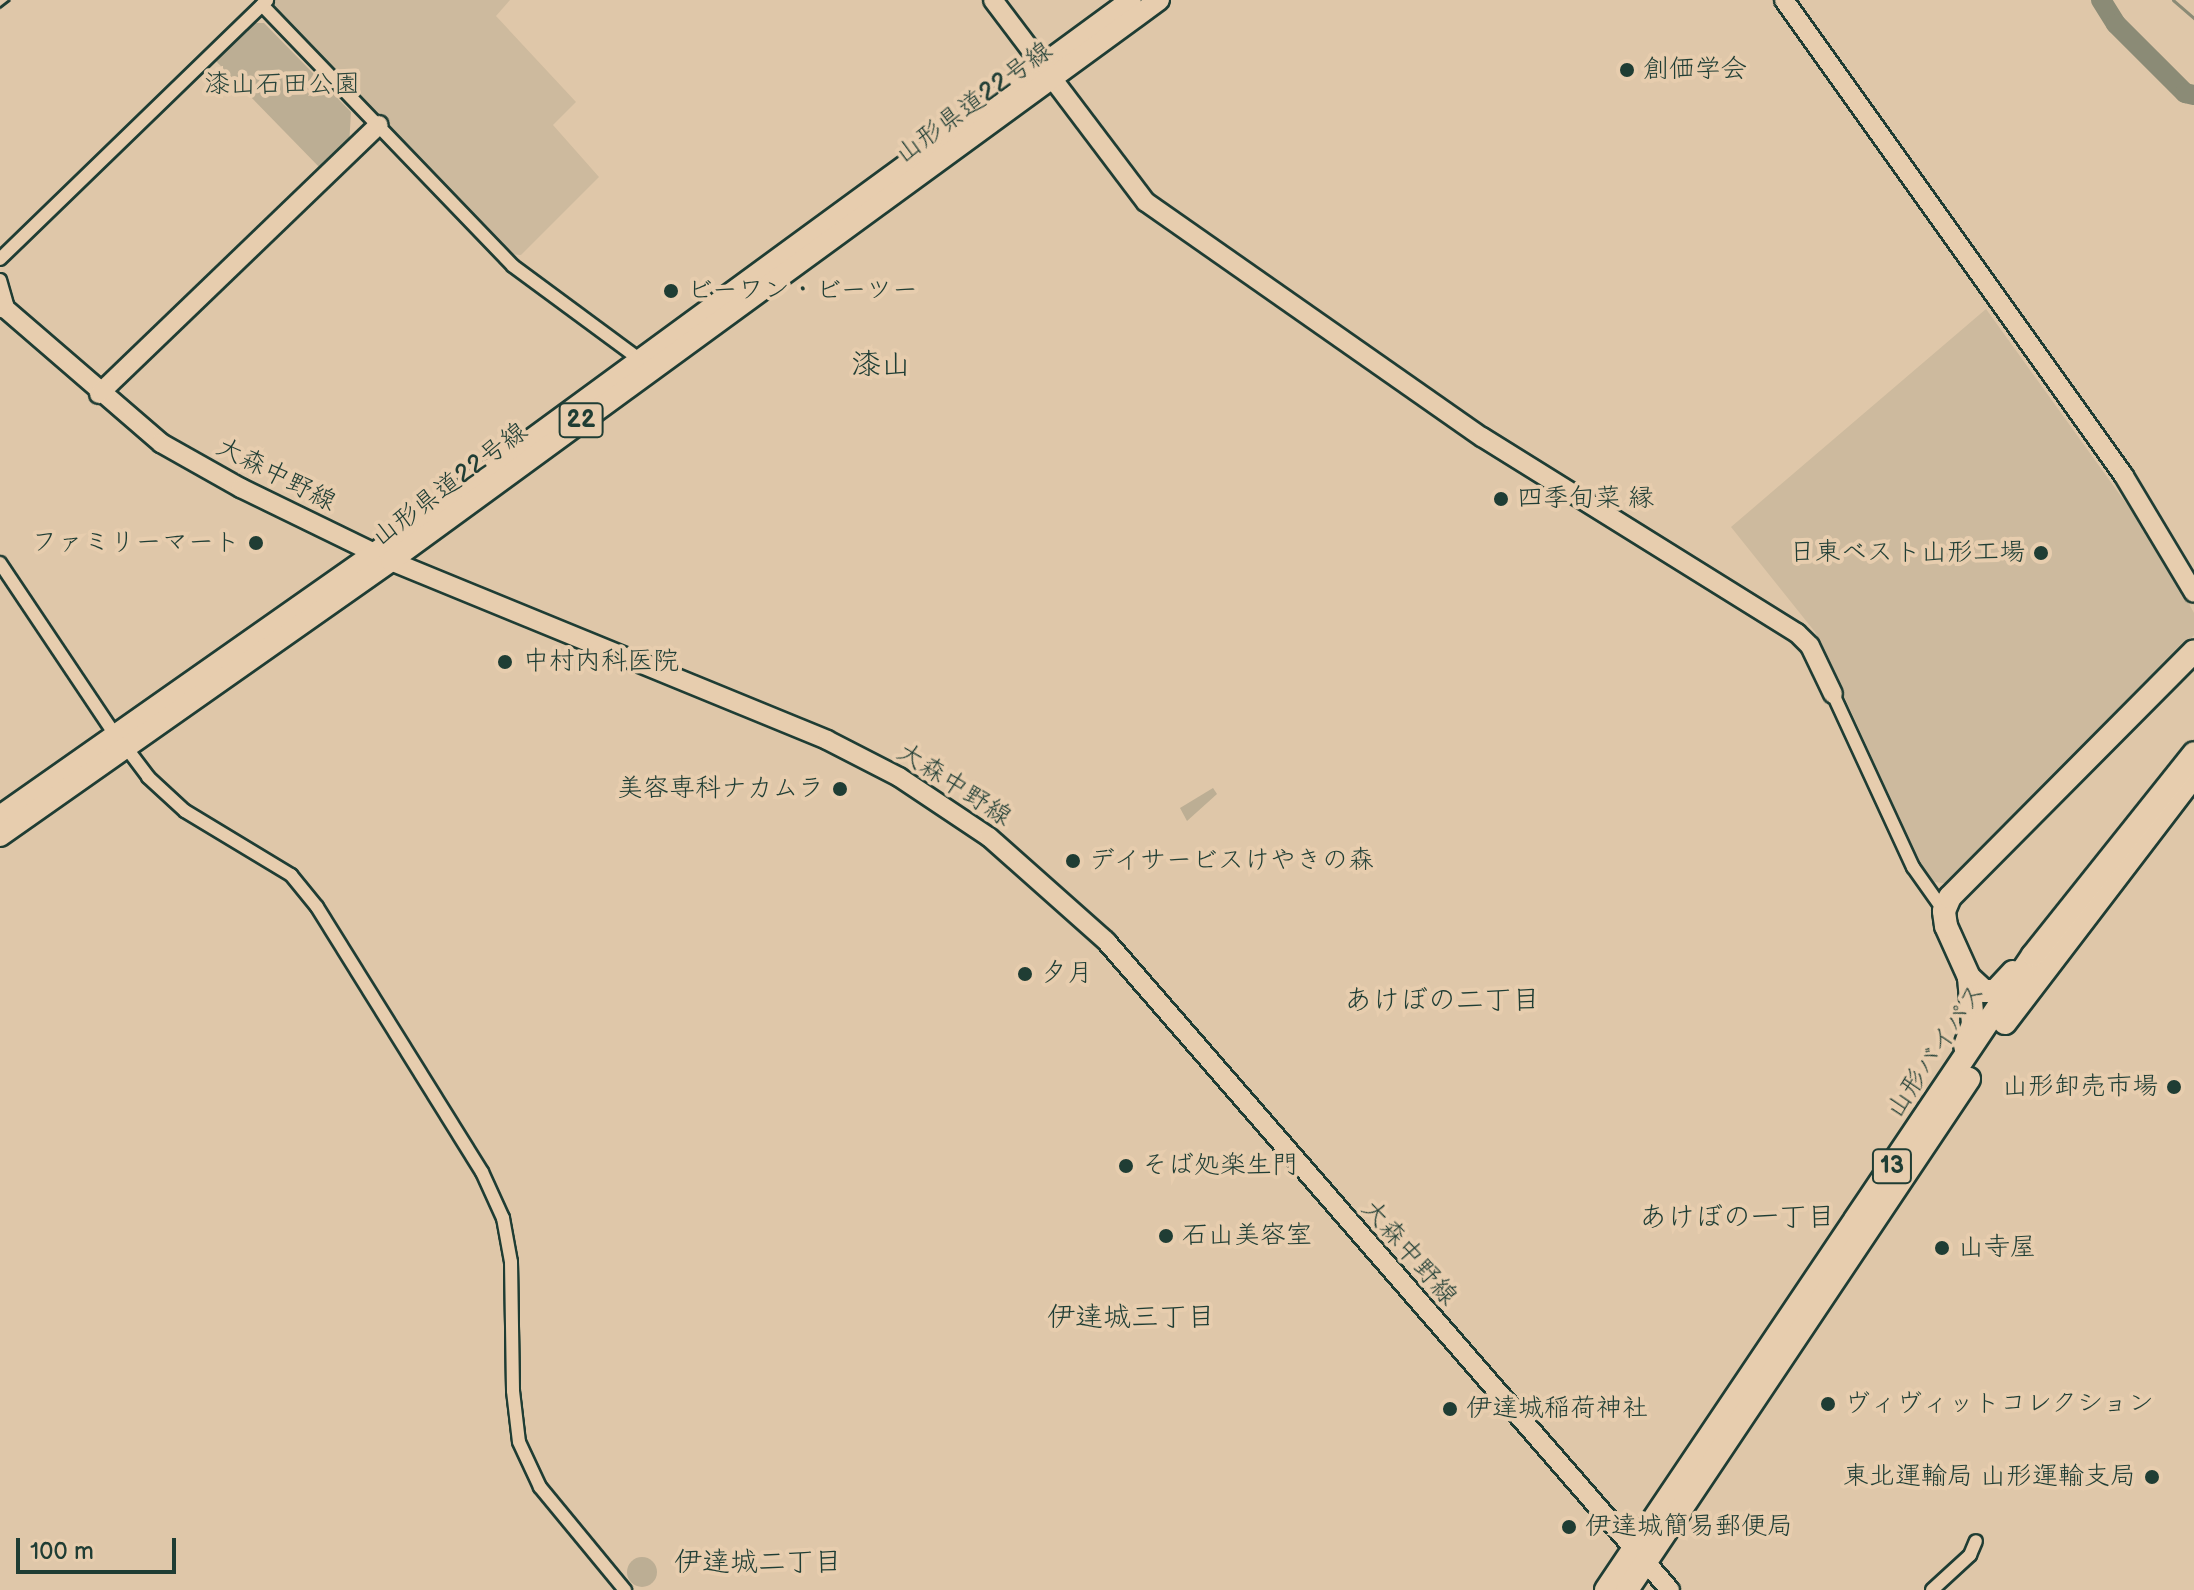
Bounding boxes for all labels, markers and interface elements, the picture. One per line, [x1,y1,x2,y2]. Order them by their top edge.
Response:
street label: 山形県道22号線 [889,36,1059,170]
place label: 創価学会 [1643,54,1747,86]
marker: 創価学会 [1618,61,1636,79]
park label: 漆山石田公園 [204,69,360,101]
place label: ビーワン・ビーツー [687,275,918,307]
marker: ビーワン・ビーツー [662,282,680,300]
district label: 漆山 [851,347,911,383]
road number: 22 [557,400,605,440]
street label: 山形県道22号線 [366,416,534,554]
street label: 大森中野線 [211,432,341,518]
place label: 四季旬菜 縁 [1517,483,1654,515]
marker: 四季旬菜 縁 [1492,490,1510,508]
place label: ファミリーマート [32,527,240,559]
marker: ファミリーマート [247,534,265,552]
place label: 日東ベスト山形工場 [1791,537,2025,569]
marker: 日東ベスト山形工場 [2032,544,2050,562]
place label: 中村内科医院 [523,646,679,678]
marker: 中村内科医院 [494,651,516,673]
street label: 大森中野線 [891,737,1017,833]
place label: 美容専科ナカムラ [616,773,824,805]
marker: 美容専科ナカムラ [831,780,849,798]
place label: デイサービスけやきの森 [1089,845,1375,877]
marker: デイサービスけやきの森 [1064,852,1082,870]
place label: 夕月 [1041,958,1093,990]
marker: 夕月 [1016,965,1034,983]
street label: 山形バイパス [1879,978,1993,1124]
district label: あけぼの二丁目 [1344,984,1540,1018]
place label: 山形卸売市場 [2002,1071,2158,1103]
marker: 山形卸売市場 [2165,1078,2183,1096]
road number: 13 [1870,1146,1914,1186]
place label: そば処楽生門 [1142,1150,1298,1182]
marker: そば処楽生門 [1117,1157,1135,1175]
street label: 大森中野線 [1355,1194,1463,1312]
district label: あけぼの一丁目 [1639,1201,1835,1235]
place label: 石山美容室 [1182,1220,1312,1252]
marker: 石山美容室 [1157,1227,1175,1245]
place label: 山寺屋 [1958,1232,2036,1264]
marker: 山寺屋 [1933,1239,1951,1257]
district label: 伊達城三丁目 [1047,1301,1215,1335]
place label: ヴィヴィットコレクション [1844,1388,2156,1420]
place label: 伊達城稲荷神社 [1466,1393,1648,1425]
marker: ヴィヴィットコレクション [1819,1395,1837,1413]
marker: 伊達城稲荷神社 [1441,1400,1459,1418]
place label: 東北運輸局 山形運輸支局 [1843,1461,2136,1493]
marker: 東北運輸局 山形運輸支局 [2143,1468,2161,1486]
place label: 伊達城簡易郵便局 [1585,1511,1793,1543]
marker: 伊達城簡易郵便局 [1560,1518,1578,1536]
scale bar [20,1522,180,1572]
text: 100 m [30,1537,94,1566]
district label: 伊達城二丁目 [674,1546,842,1580]

